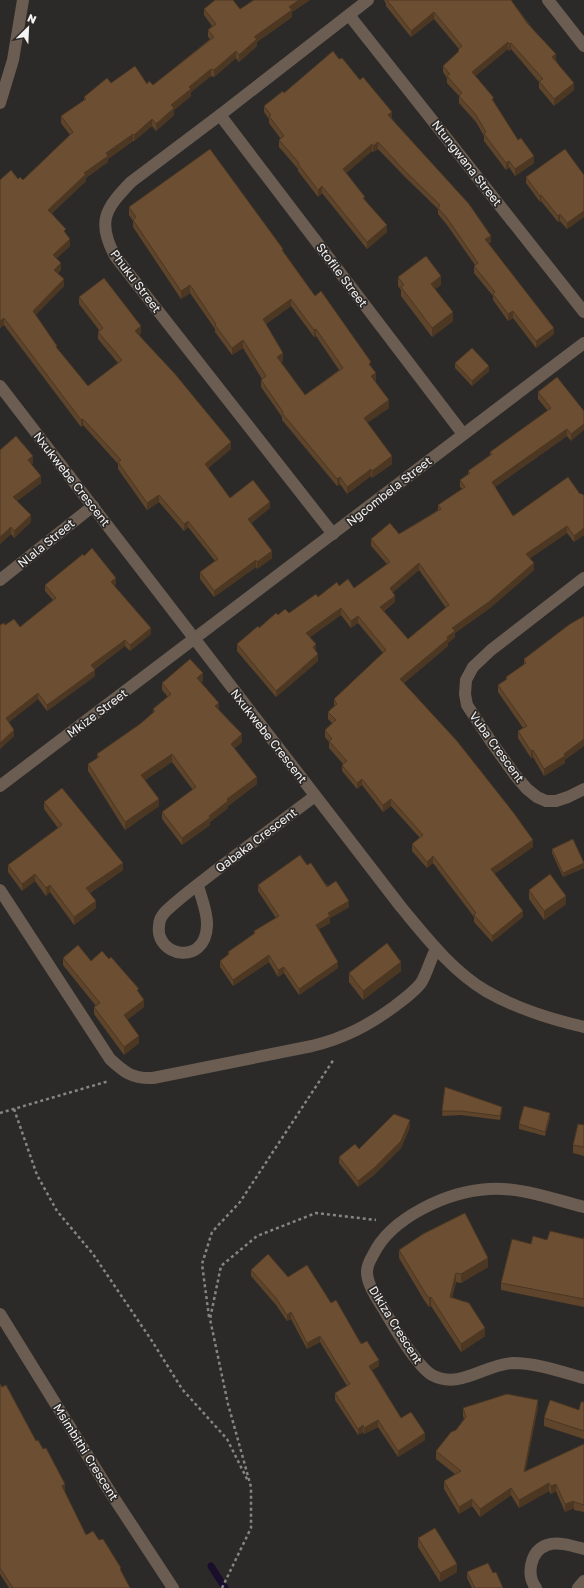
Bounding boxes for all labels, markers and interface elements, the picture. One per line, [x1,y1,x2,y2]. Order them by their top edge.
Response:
north arrow [8,8,48,48]
text: N [26,11,39,26]
street label: Ntungwana Street [429,117,505,209]
street label: Stofile Street [313,240,371,310]
street label: Phuku Street [107,247,165,316]
street label: Nxukwebe Crescent [31,429,114,529]
street label: Ngcombela Street [343,453,435,529]
street label: Nlala Street [15,515,78,571]
street label: Mkize Street [64,685,130,741]
street label: Nxukwebe Crescent [228,686,311,786]
street label: Vuba Crescent [466,709,528,785]
street label: Qabaka Crescent [212,804,300,875]
street label: Dikiza Crescent [366,1283,426,1367]
street label: Msimbithi Crescent [50,1401,122,1503]

